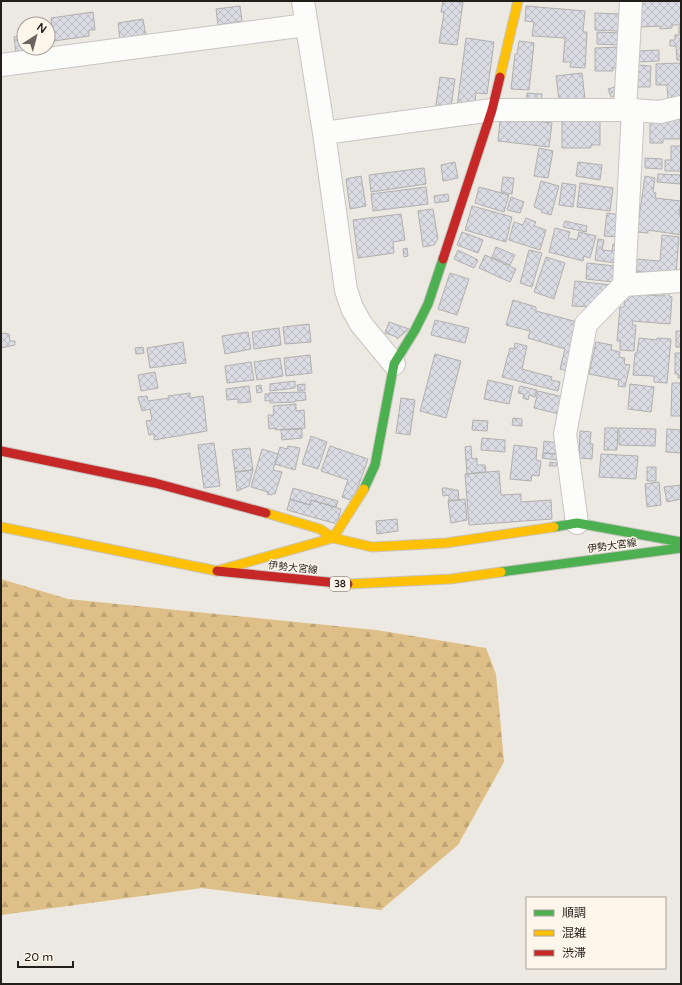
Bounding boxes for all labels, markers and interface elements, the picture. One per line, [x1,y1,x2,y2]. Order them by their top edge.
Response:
north arrow [16,16,56,56]
text: N [34,20,49,36]
street label: 伊勢大宮線 [586,537,638,555]
street label: 伊勢大宮線 [268,559,318,577]
road number: 38 [330,577,350,591]
legend [526,897,666,969]
text: 順調 [562,906,586,920]
text: 混雑 [562,926,586,940]
scale bar [18,943,73,969]
text: 渋滞 [562,946,586,960]
text: 20 m [24,950,53,964]

